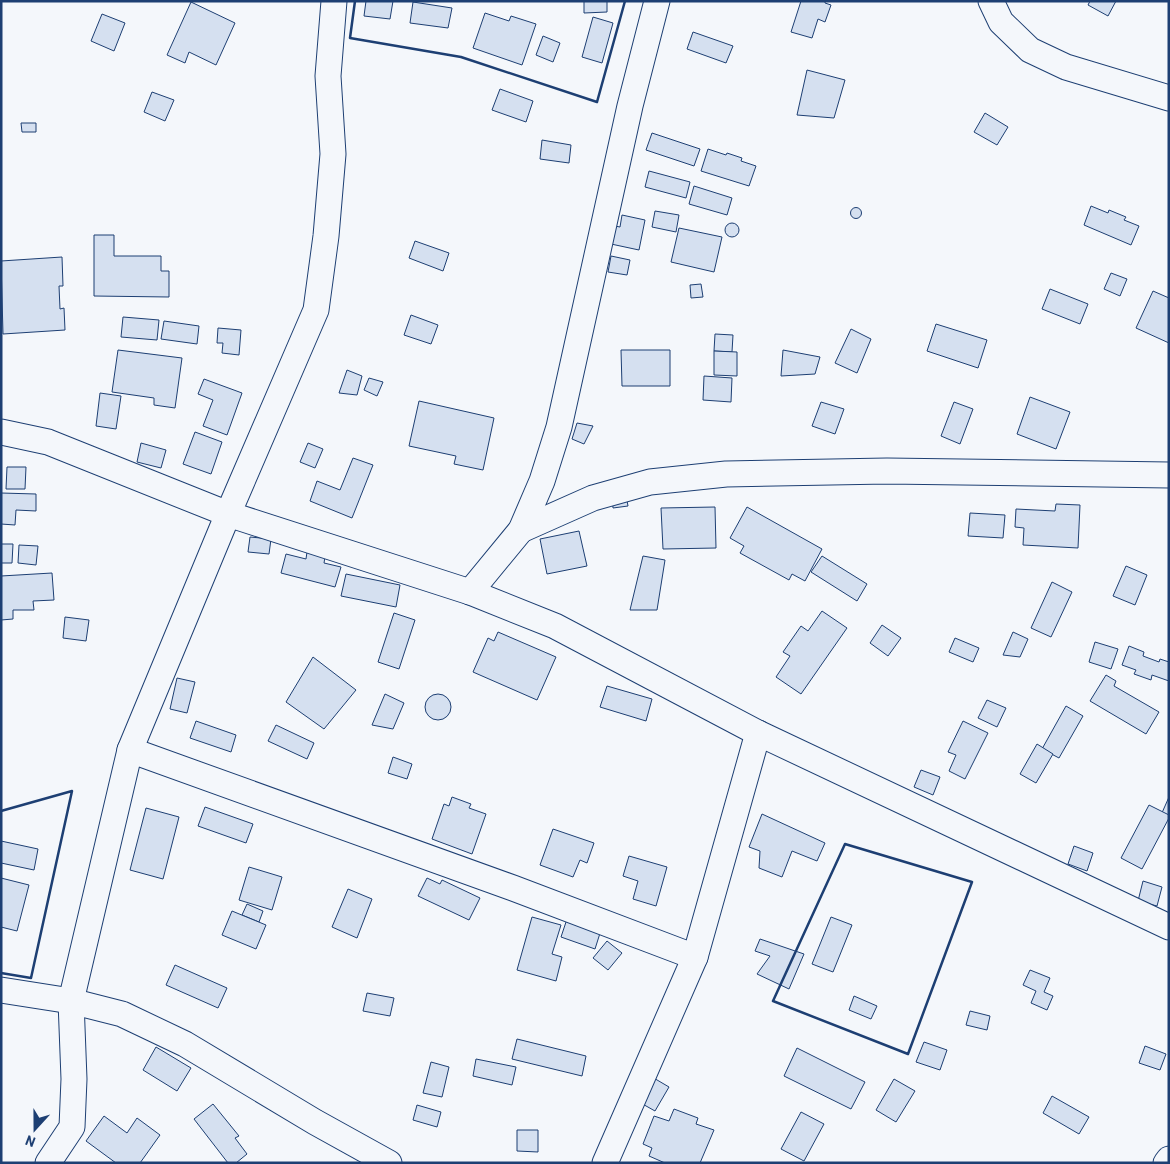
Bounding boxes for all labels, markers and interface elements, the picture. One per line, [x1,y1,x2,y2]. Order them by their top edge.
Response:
north arrow [10,1104,60,1154]
text: N [23,1132,38,1151]

